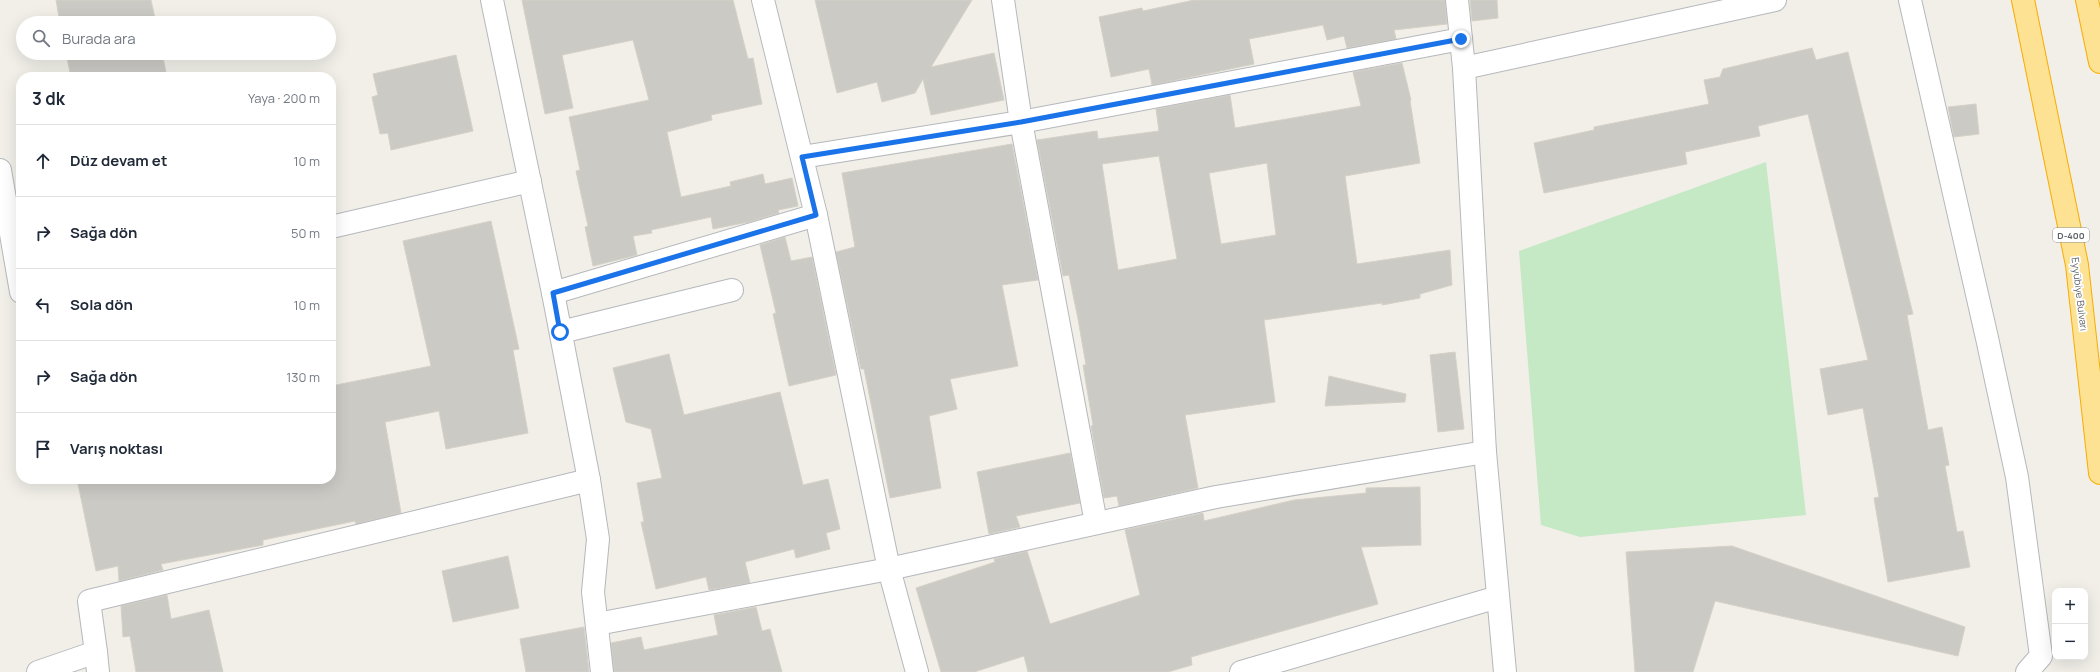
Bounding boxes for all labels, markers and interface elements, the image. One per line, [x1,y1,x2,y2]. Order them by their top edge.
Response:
search box [16,16,336,60]
icon: search [30,27,52,49]
text: Burada ara [62,28,136,49]
route end [1452,30,1470,48]
text: 3 dk [32,87,65,110]
text: Yaya · 200 m [248,89,320,107]
icon: ahead [32,150,54,172]
text: Düz devam et [70,150,167,171]
text: 10 m [293,152,320,170]
icon: right [32,222,54,244]
text: Sağa dön [70,222,137,243]
text: 50 m [291,224,320,242]
road number: D-400 [2053,228,2089,242]
street label: Eyyübiye Bulvarı [2069,256,2091,332]
icon: left [32,294,54,316]
text: Sola dön [70,294,133,315]
text: 10 m [293,296,320,314]
route start [551,323,569,341]
icon: right [32,366,54,388]
text: Sağa dön [70,366,137,387]
text: 130 m [286,368,320,386]
icon: arrive [32,438,54,460]
text: Varış noktası [70,438,163,459]
map controls [2052,588,2088,660]
button: + [2052,588,2088,624]
button: − [2052,624,2088,660]

